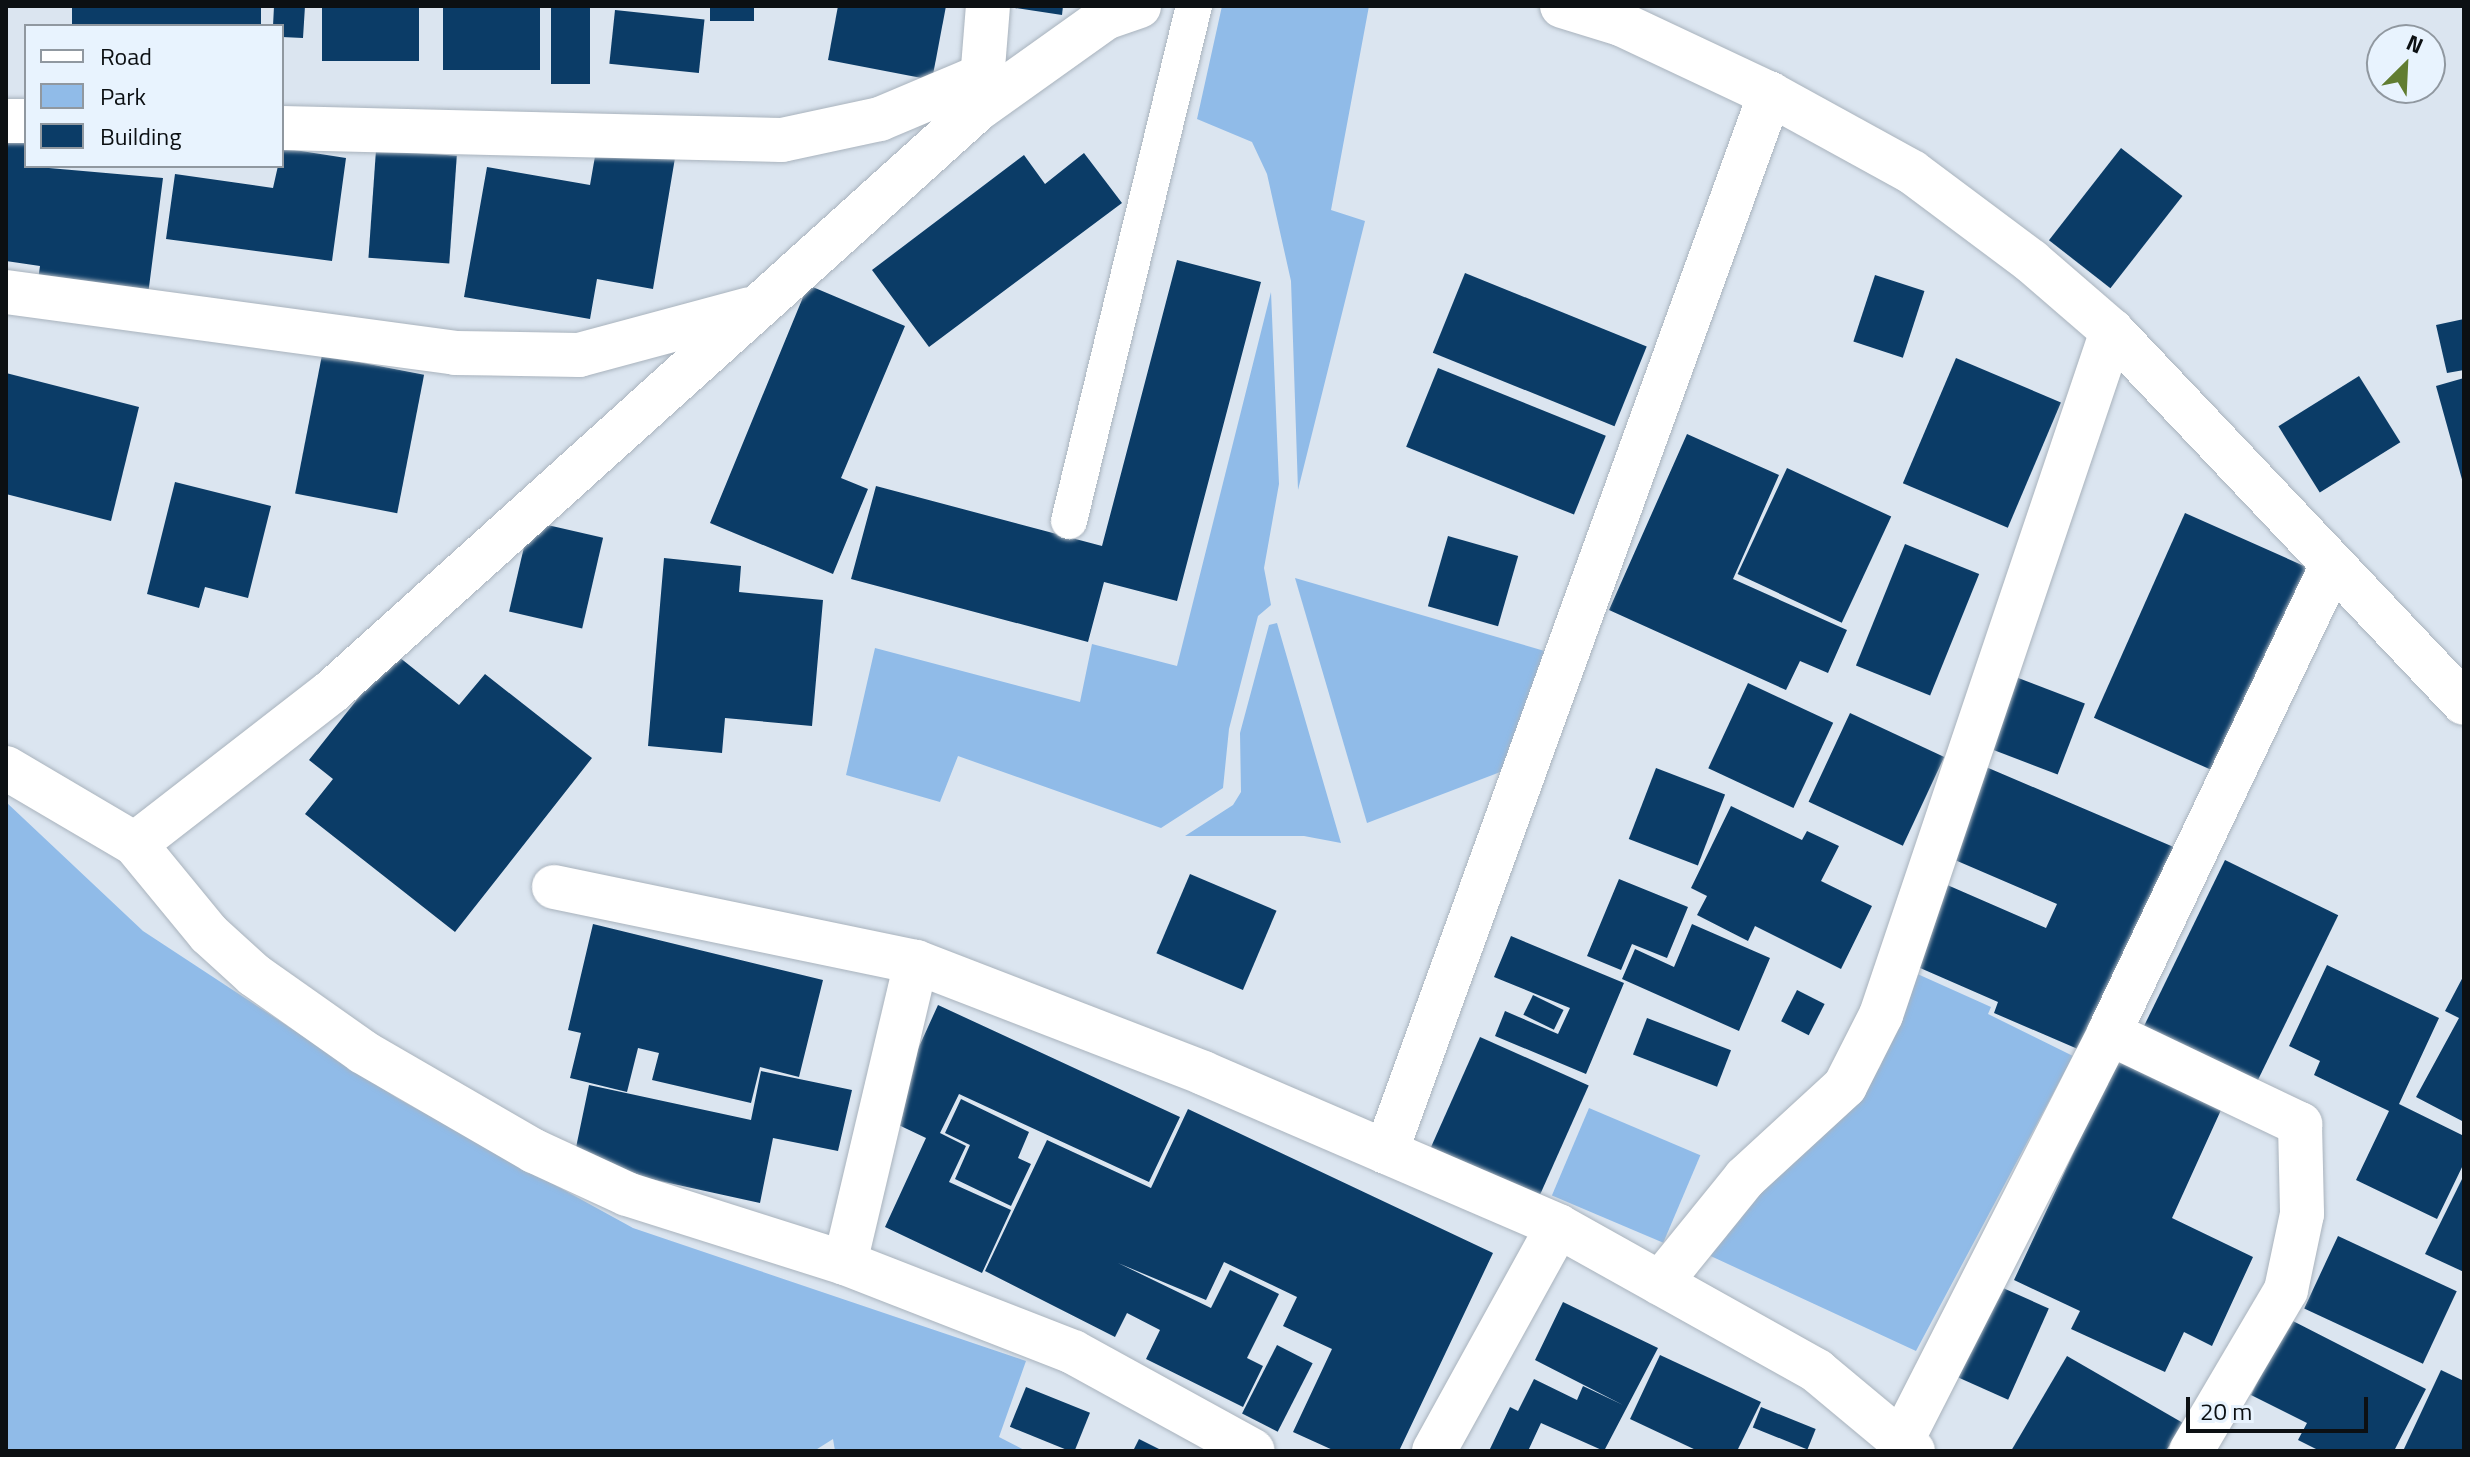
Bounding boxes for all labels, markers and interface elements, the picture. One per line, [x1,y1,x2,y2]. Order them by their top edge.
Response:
legend [24,24,284,168]
north arrow [2366,24,2446,104]
text: N [2401,25,2429,63]
text: Road [100,38,152,74]
text: Park [100,78,146,114]
text: Building [100,118,182,154]
scale bar [2190,1381,2372,1431]
text: 20 m [2200,1393,2252,1429]

